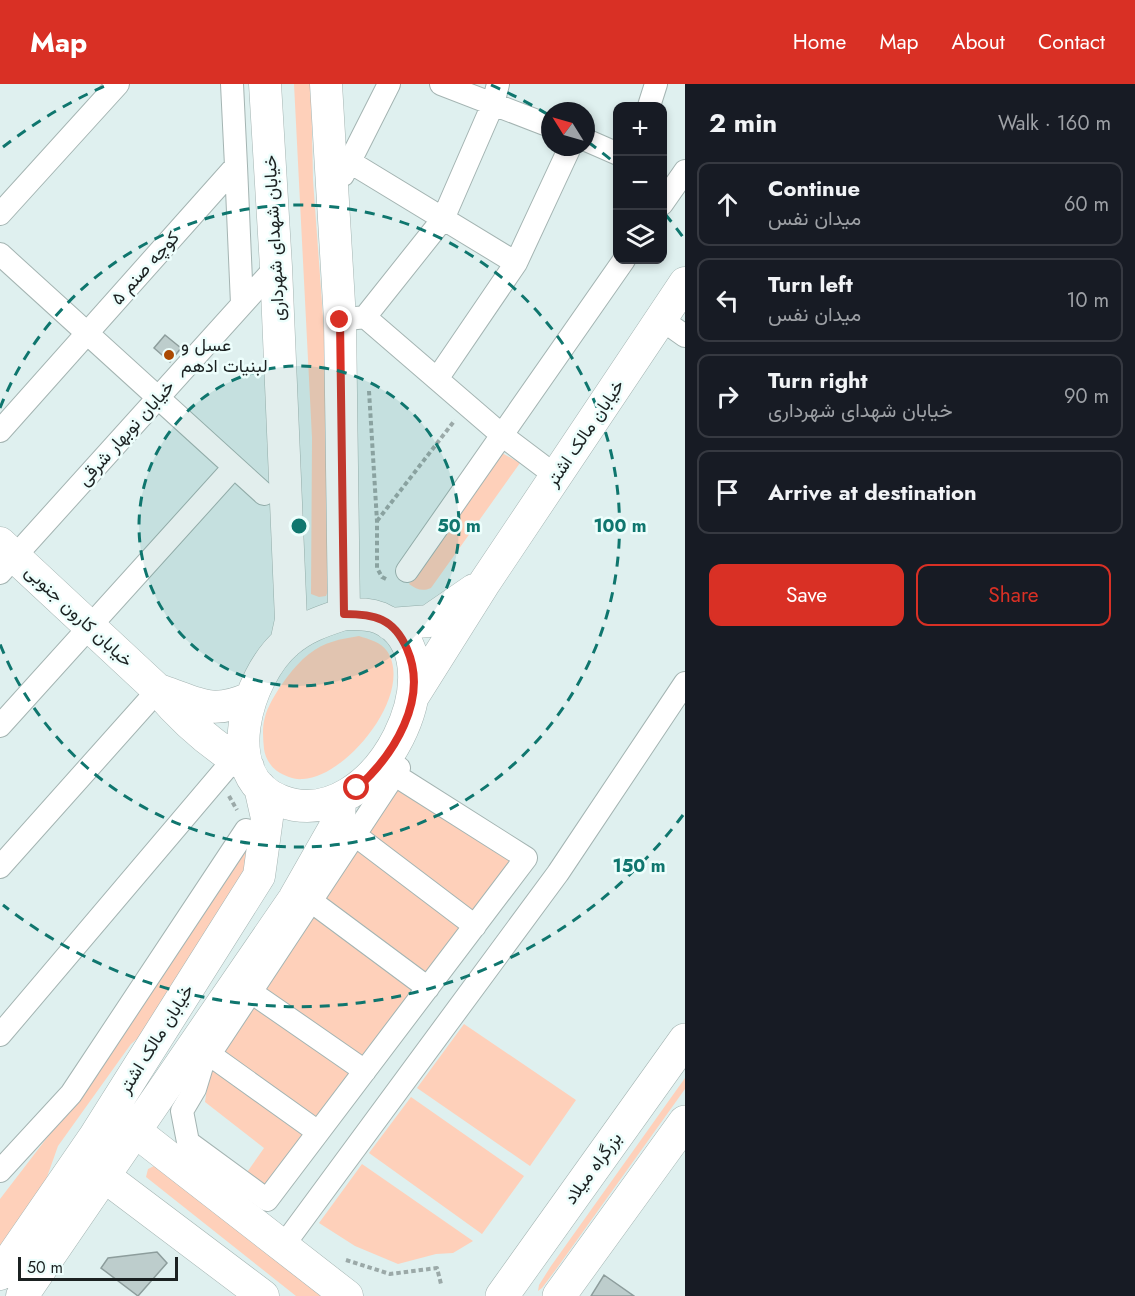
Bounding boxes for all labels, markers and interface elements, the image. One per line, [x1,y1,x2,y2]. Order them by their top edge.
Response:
text: Map [30,22,87,63]
text: Home [793,27,846,57]
text: Map [879,27,919,57]
text: About [952,27,1005,57]
text: Contact [1038,27,1105,57]
north arrow [541,102,595,156]
map controls [613,102,667,264]
button: + [613,102,667,156]
text: 2 min [709,104,777,142]
text: Walk · 160 m [998,109,1111,138]
street label: خیابان شهدای شهرداری [257,154,291,322]
button: − [613,156,667,210]
text: Continue [768,172,860,204]
icon: ahead [711,188,744,221]
text: 60 m [1064,190,1109,219]
text: میدان نفس [768,204,861,233]
button: layers [613,210,667,264]
street label: کوچه صنم ۵ [105,225,185,311]
text: Turn left [768,268,853,300]
icon: left [711,284,744,317]
text: 10 m [1066,286,1109,315]
text: میدان نفس [768,300,861,329]
route end [326,306,352,332]
place label: عسل و لبنیات ادهم [181,332,268,379]
marker: عسل و لبنیات ادهم [162,348,176,362]
text: Turn right [768,364,868,396]
street label: خیابان نوبهار شرقی [71,374,181,492]
street label: خیابان مالک اشتر [539,374,631,493]
icon: right [711,380,744,413]
text: 90 m [1064,382,1109,411]
text: خیابان شهدای شهرداری [768,396,953,425]
icon: arrive [711,476,744,509]
text: Arrive at destination [768,476,977,508]
text: 50 m [437,513,481,539]
text: 100 m [593,513,647,539]
centre of rings [289,516,309,536]
street label: خیابان کارون جنوبی [19,559,139,673]
button: Save [709,564,904,626]
button: Share [916,564,1111,626]
route start [343,774,369,800]
text: 150 m [613,853,665,879]
street label: خیابان مالک اشتر [111,979,200,1100]
street label: بزرگراه میلاد [558,1126,628,1210]
scale bar [18,1254,178,1282]
text: 50 m [27,1256,63,1279]

